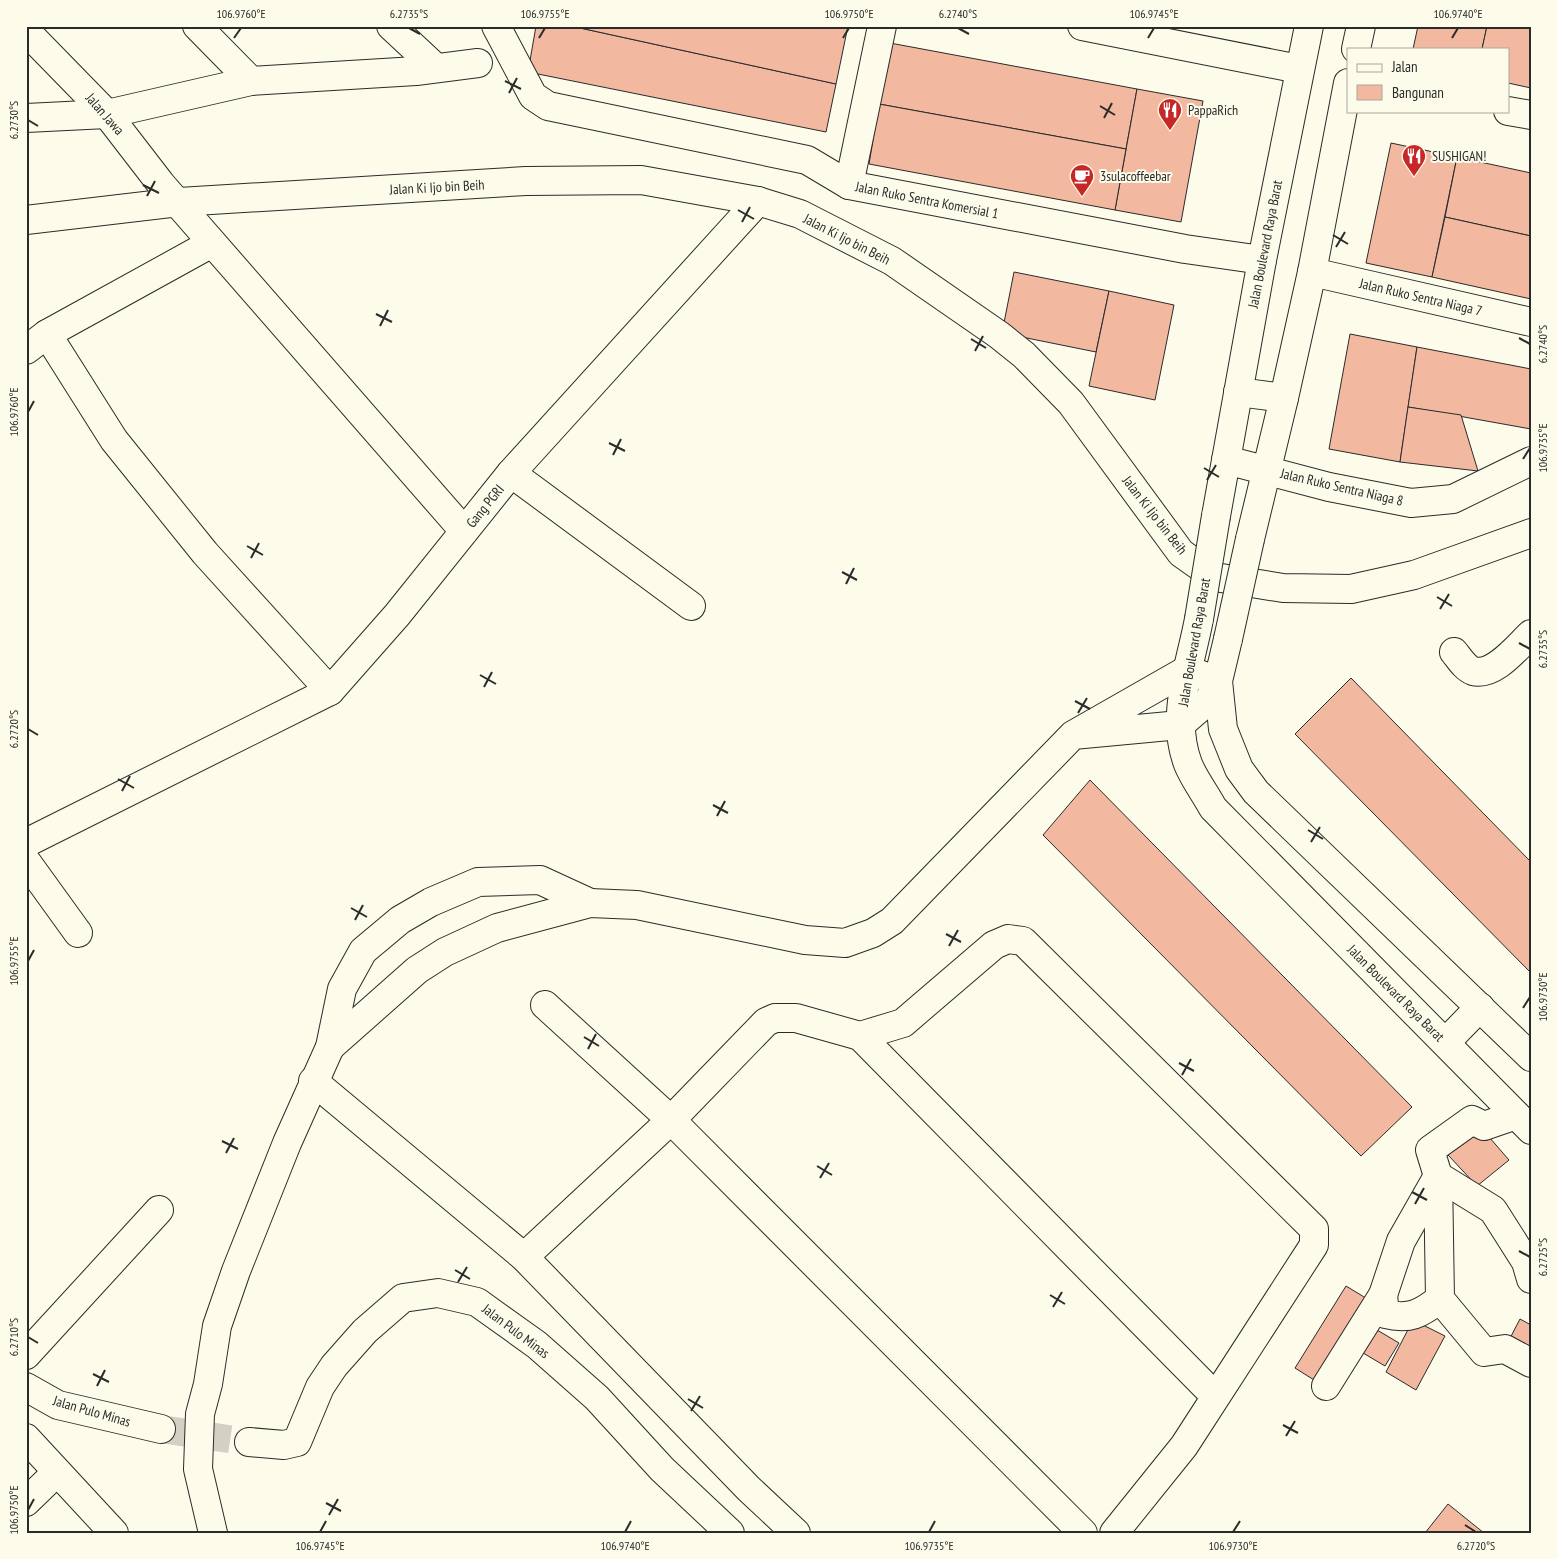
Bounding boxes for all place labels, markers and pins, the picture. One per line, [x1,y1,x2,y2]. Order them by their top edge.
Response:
restaurant icon: PappaRich [1157,97,1183,131]
place label: PappaRich [1188,101,1238,119]
restaurant icon: SUSHIGAN! [1401,143,1427,177]
place label: SUSHIGAN! [1432,147,1487,165]
cafe icon: 3sulacoffeebar [1069,163,1095,197]
place label: 3sulacoffeebar [1100,167,1171,185]

